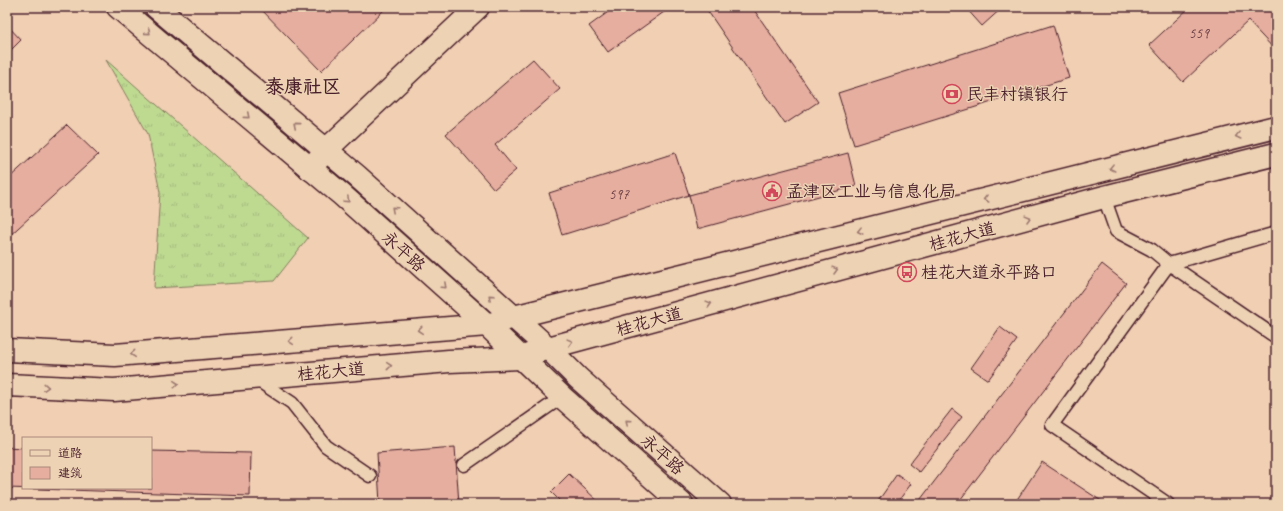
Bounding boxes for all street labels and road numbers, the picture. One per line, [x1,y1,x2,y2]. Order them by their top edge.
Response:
street label: 桂花大道 [927,218,998,255]
street label: 永平路 [378,227,430,276]
street label: 桂花大道 [614,303,685,340]
street label: 桂花大道 [296,358,366,385]
street label: 永平路 [637,430,689,479]

